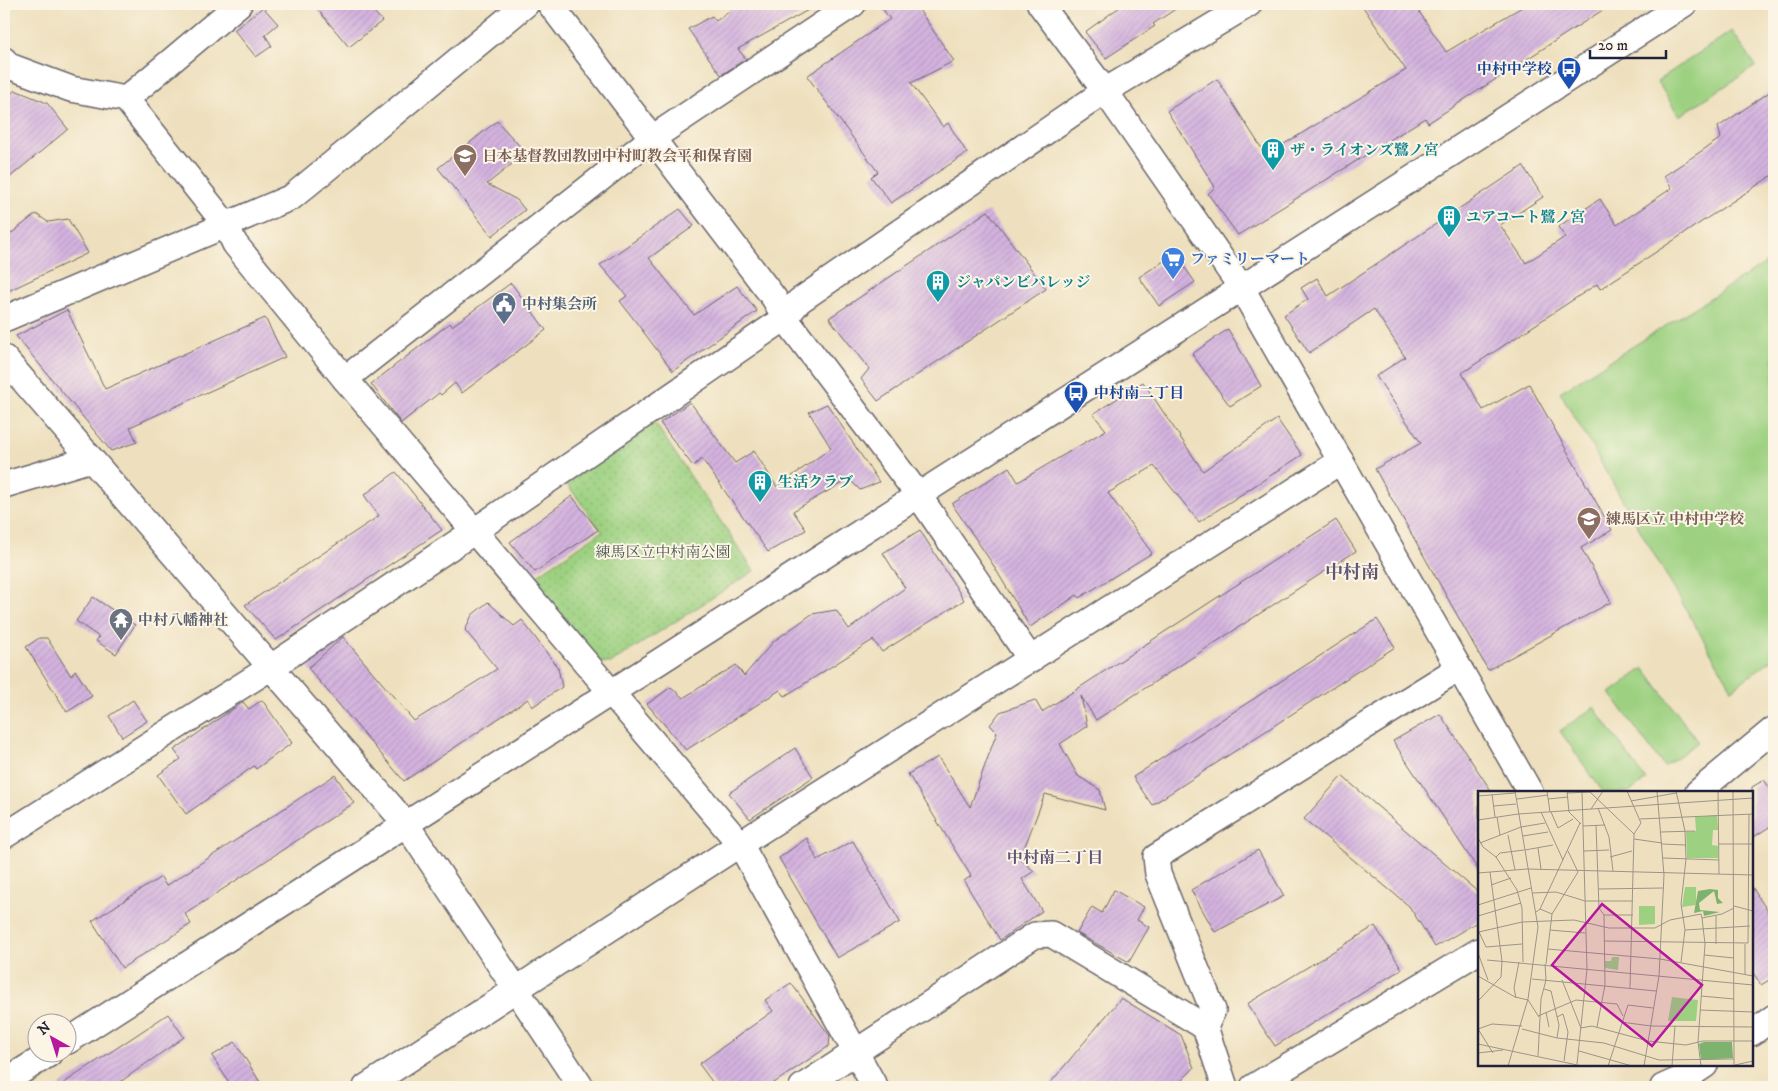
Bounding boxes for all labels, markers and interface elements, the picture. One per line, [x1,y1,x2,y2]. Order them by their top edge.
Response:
scale bar [1590,28,1667,60]
text: 20 m [1598,36,1628,55]
bus stop icon: 中村中学校 [1556,56,1582,90]
place label: 中村中学校 [1477,60,1552,79]
building icon: ザ・ライオンズ鷺ノ宮 [1260,137,1286,171]
place label: ザ・ライオンズ鷺ノ宮 [1290,141,1439,160]
school or university icon: 日本基督教団教団中村町教会平和保育園 [452,143,478,177]
place label: 日本基督教団教団中村町教会平和保育園 [482,147,752,166]
building icon: ユアコート鷺ノ宮 [1436,204,1462,238]
place label: ユアコート鷺ノ宮 [1466,208,1585,227]
supermarket icon: ファミリーマート [1160,246,1186,280]
place label: ファミリーマート [1190,250,1310,269]
building icon: ジャパンビバレッジ [925,269,951,303]
place label: ジャパンビバレッジ [956,273,1091,292]
public building icon: 中村集会所 [491,291,517,325]
place label: 中村集会所 [522,295,597,314]
bus stop icon: 中村南二丁目 [1063,380,1089,414]
place label: 中村南二丁目 [1094,384,1184,403]
building icon: 生活クラブ [747,469,773,503]
place label: 生活クラブ [778,473,853,492]
school or university icon: 練馬区立 中村中学校 [1576,506,1602,540]
place label: 練馬区立 中村中学校 [1606,510,1744,529]
park label: 練馬区立中村南公園 [595,543,731,562]
district label: 中村南 [1325,562,1379,584]
temple icon: 中村八幡神社 [108,607,134,641]
place label: 中村八幡神社 [138,611,228,630]
inset map [1478,791,1753,1066]
district label: 中村南二丁目 [1007,848,1103,868]
north arrow [28,1014,78,1064]
text: N [34,1018,55,1039]

